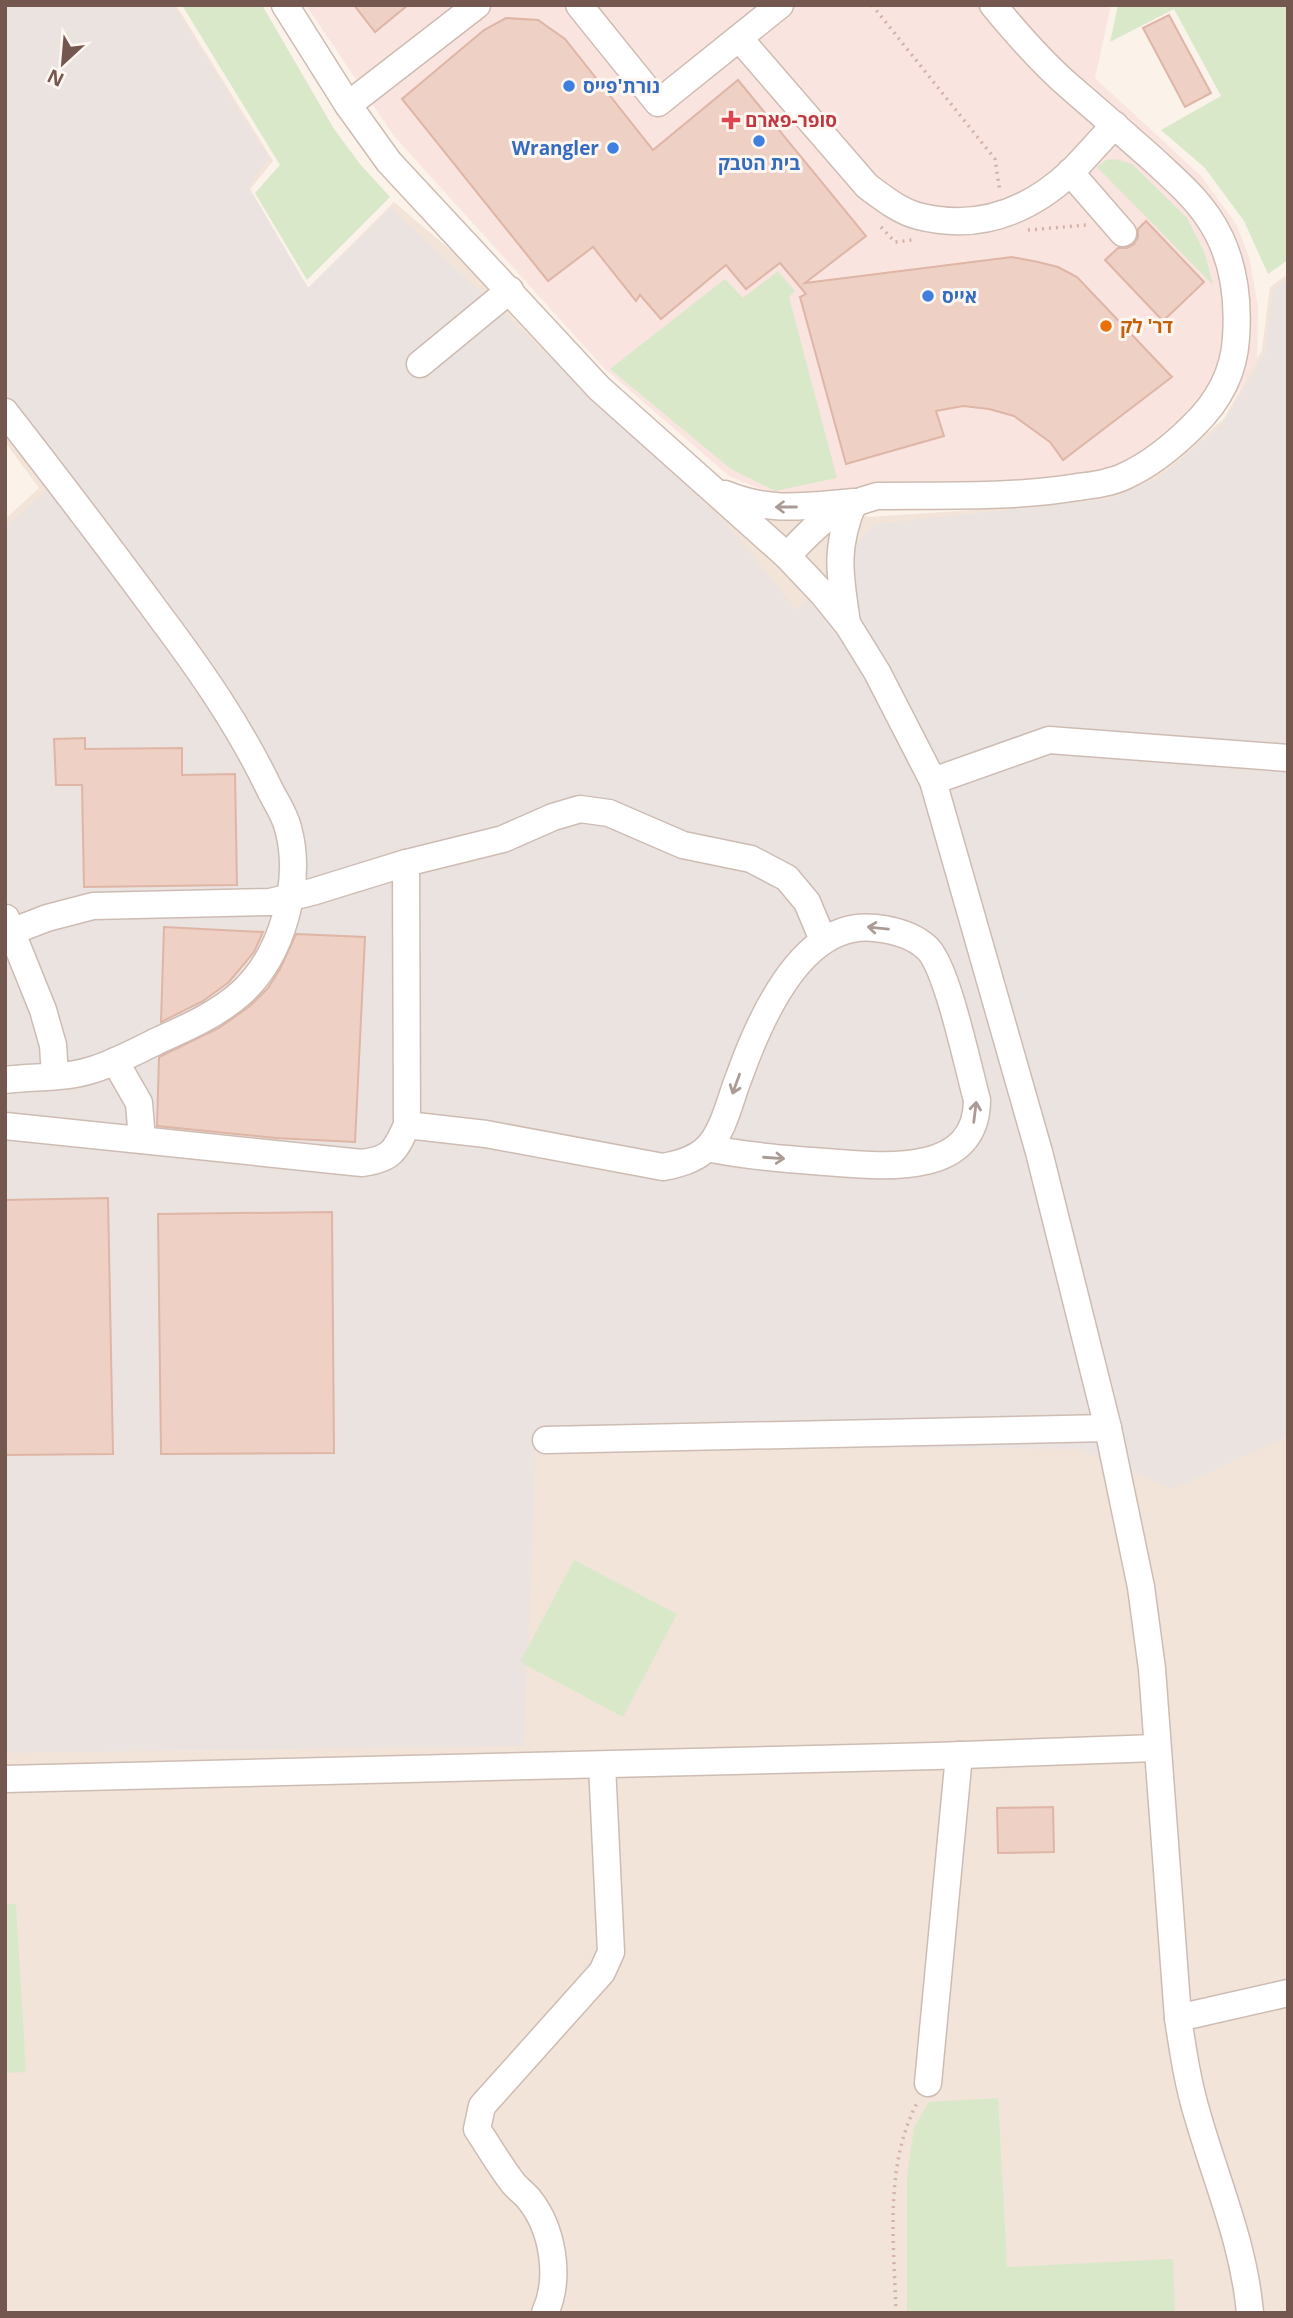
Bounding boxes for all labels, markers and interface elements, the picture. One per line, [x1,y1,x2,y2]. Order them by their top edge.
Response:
north arrow [28,28,98,98]
text: N [43,63,68,93]
place label: נורת'פייס [583,73,660,99]
marker: נורת'פייס [561,78,577,94]
place label: סופר-פארם [745,107,837,133]
marker: סופר-פארם [723,112,739,128]
marker: בית הטבק [751,133,767,149]
place label: Wrangler [512,135,599,161]
marker: Wrangler [605,140,621,156]
place label: בית הטבק [718,150,800,176]
place label: אייס [942,283,977,309]
marker: אייס [920,288,936,304]
place label: דר' לק [1120,313,1173,339]
marker: דר' לק [1098,318,1114,334]
one-way arrow [775,500,798,514]
one-way arrow [867,922,890,935]
one-way arrow [729,1072,741,1094]
one-way arrow [969,1101,982,1124]
one-way arrow [763,1152,785,1165]

